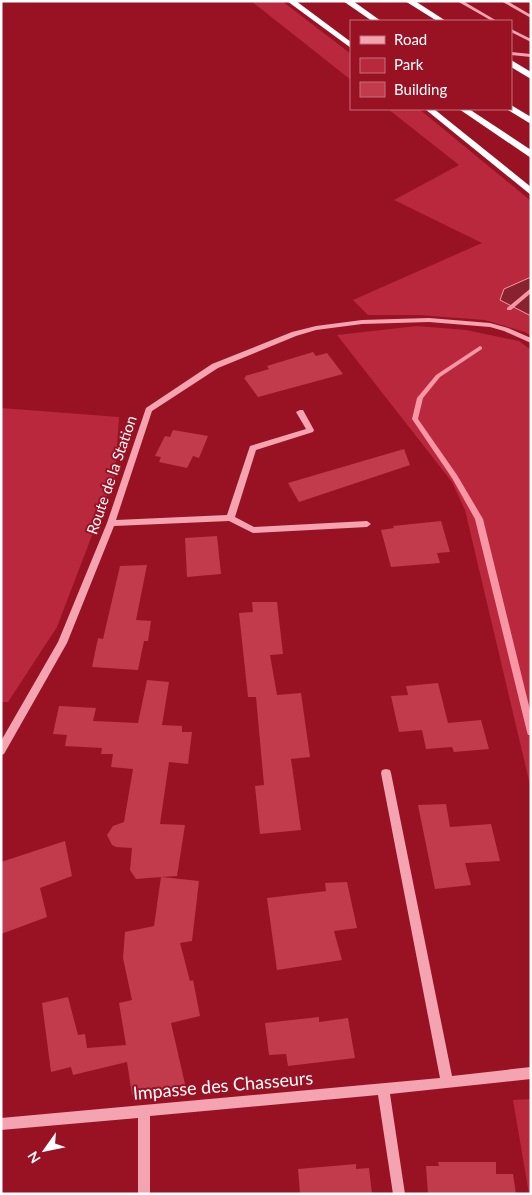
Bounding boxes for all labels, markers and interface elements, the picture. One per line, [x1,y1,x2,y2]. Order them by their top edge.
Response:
legend [350,20,512,110]
text: Road [394,30,427,48]
text: Park [394,55,424,73]
text: Building [394,80,447,98]
street label: Route de la Station [82,413,140,536]
street label: Impasse des Chasseurs [132,1066,314,1104]
north arrow [20,1125,70,1175]
text: N [24,1148,44,1167]

